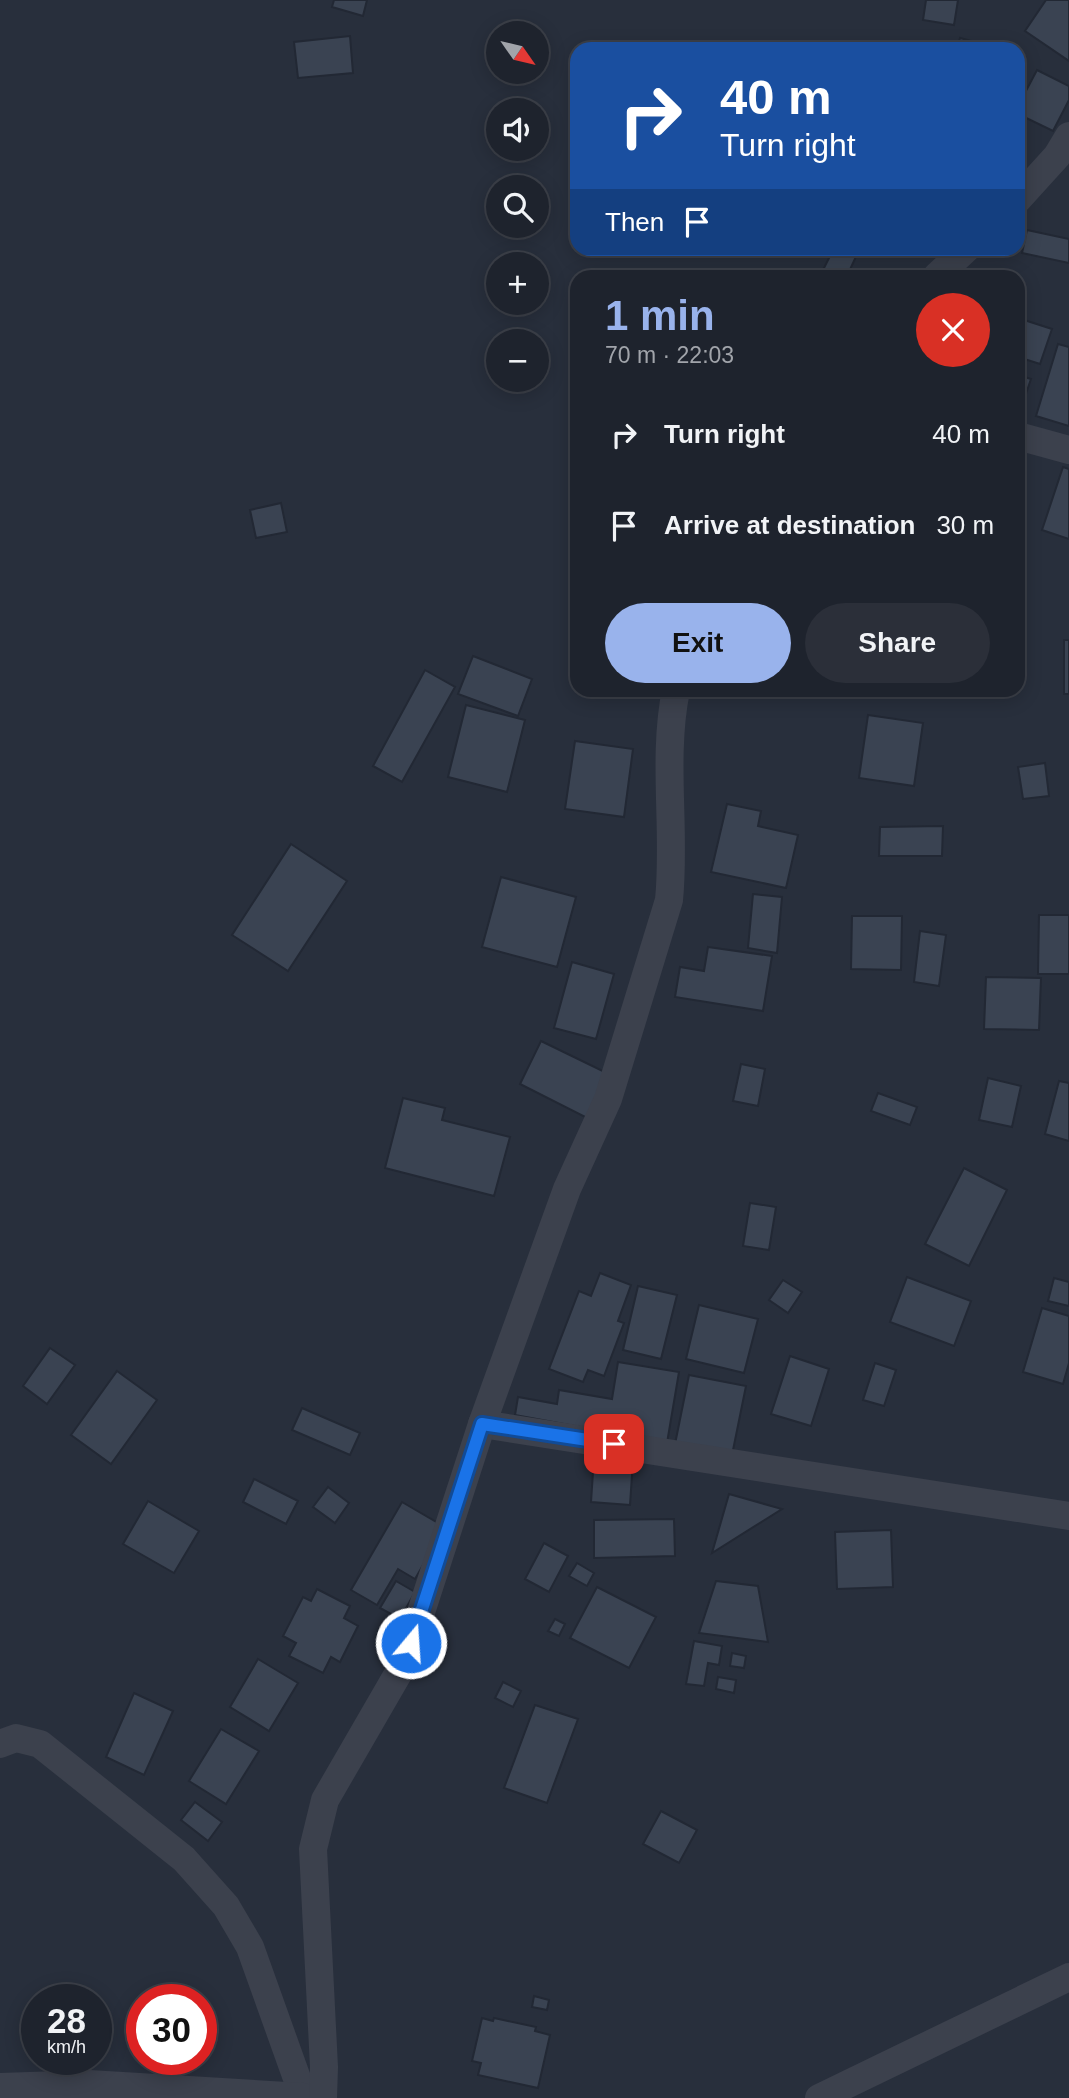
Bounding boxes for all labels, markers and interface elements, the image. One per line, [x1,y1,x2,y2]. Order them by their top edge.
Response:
north arrow [486,21,550,84]
map controls [486,21,549,392]
icon: right [605,70,696,161]
text: 40 m [720,70,832,124]
button: sound [486,98,549,161]
text: Turn right [720,127,856,163]
button: search [486,175,549,238]
icon: arrive [678,203,716,241]
text: Then [605,207,664,237]
button: + [486,252,549,315]
text: 1 min [605,292,715,339]
button: close [916,293,990,367]
button: − [486,329,549,392]
text: 70 m · 22:03 [605,342,734,368]
icon: right [605,416,643,454]
text: Turn right [664,419,785,449]
text: 40 m [932,419,990,449]
icon: arrive [605,507,643,545]
text: Arrive at destination [664,510,915,540]
text: 30 m [936,510,994,540]
button: Exit [605,603,791,683]
button: Share [805,603,990,683]
pin [584,1414,644,1474]
icon: arrive [595,1425,633,1463]
position arrow [374,1606,448,1680]
speed limit sign: 30 [126,1984,217,2075]
text: 28 [47,2001,86,2040]
text: km/h [47,2037,86,2057]

